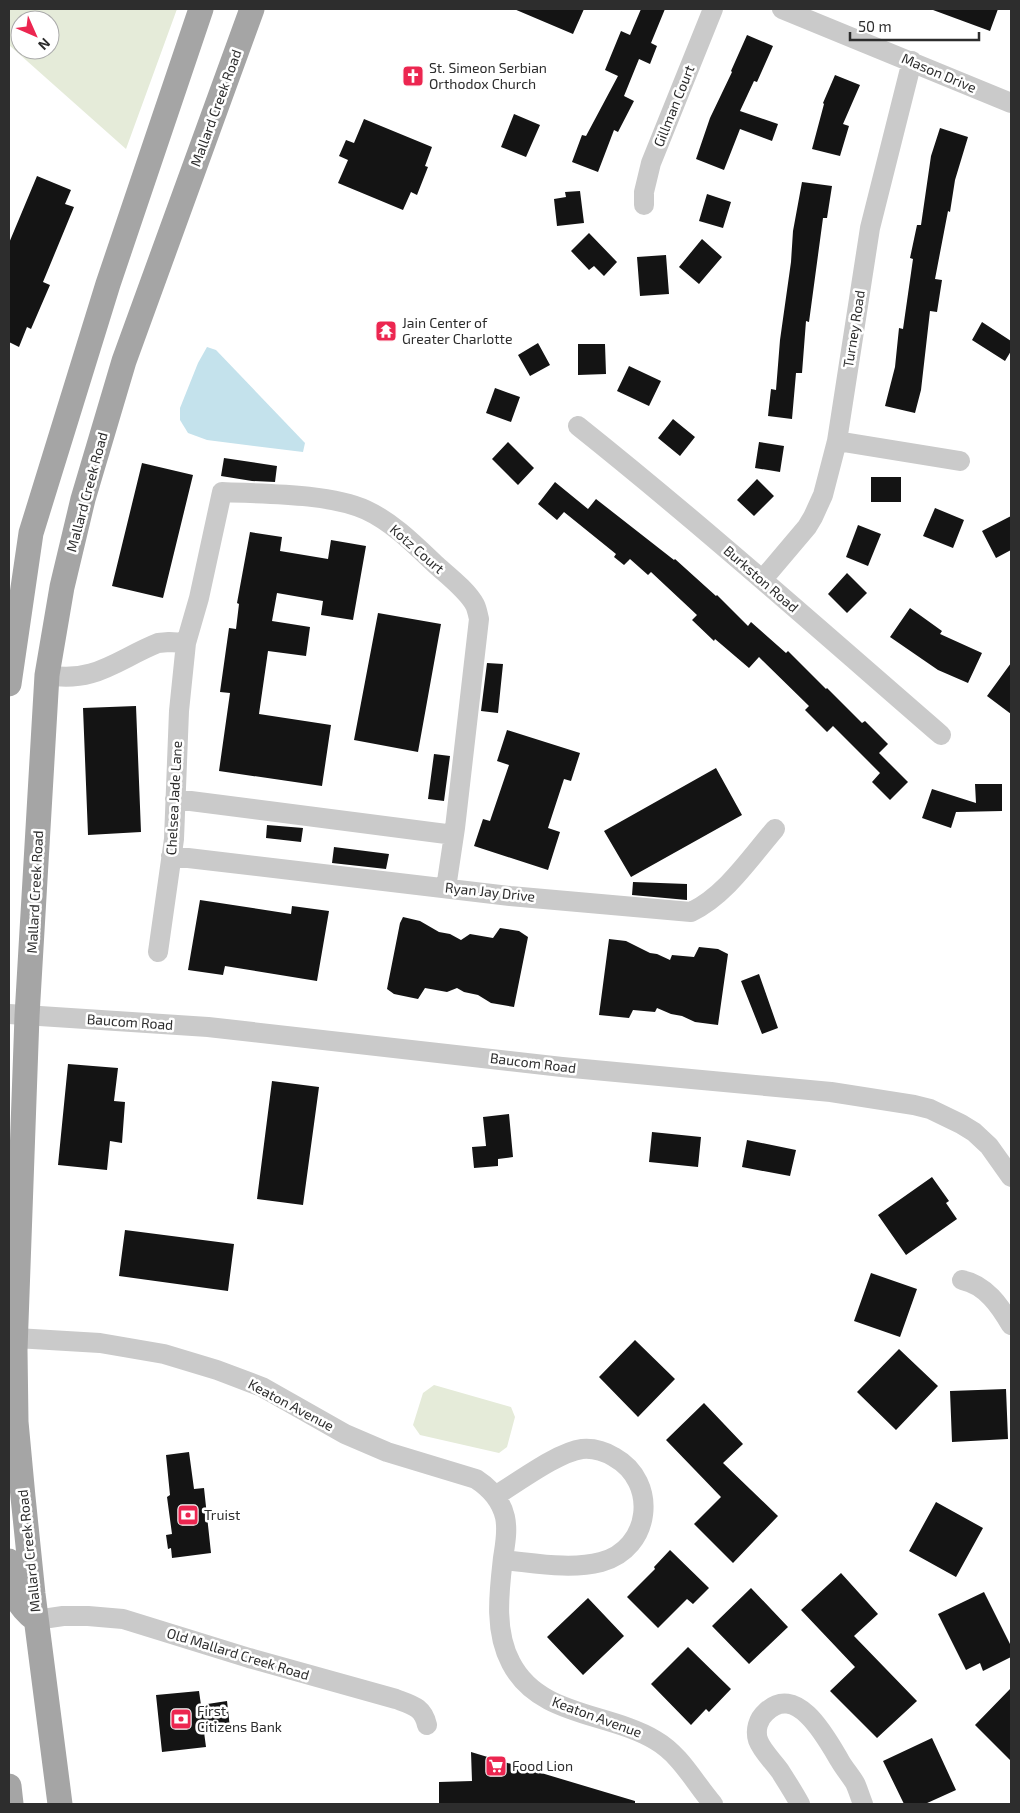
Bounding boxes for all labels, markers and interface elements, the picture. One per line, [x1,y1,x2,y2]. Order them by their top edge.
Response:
north arrow [10,10,60,60]
scale bar [850,10,979,42]
text: 50 m [858,17,892,35]
text: N [35,35,54,54]
street label: Mallard Creek Road [186,47,245,169]
street label: Mason Drive [899,49,979,96]
place label: St. Simeon Serbian Orthodox Church [429,59,547,92]
street label: Gillman Court [649,62,698,149]
church icon: St. Simeon Serbian Orthodox Church [401,64,425,88]
street label: Turney Road [839,289,868,369]
place label: Jain Center of Greater Charlotte [402,314,512,347]
temple icon: Jain Center of Greater Charlotte [374,319,398,343]
street label: Mallard Creek Road [62,430,111,554]
street label: Kotz Court [387,520,448,577]
street label: Burkston Road [721,542,802,616]
street label: Chelsea Jade Lane [162,740,185,856]
street label: Mallard Creek Road [23,830,46,954]
street label: Ryan Jay Drive [444,878,536,905]
street label: Baucom Road [86,1010,174,1033]
street label: Baucom Road [489,1049,577,1076]
street label: Keaton Avenue [246,1375,337,1434]
street label: Mallard Creek Road [14,1489,43,1613]
bank icon: Truist [176,1503,200,1527]
place label: Truist [204,1506,240,1523]
street label: Old Mallard Creek Road [165,1624,311,1683]
street label: Keaton Avenue [550,1692,644,1741]
place label: First Citizens Bank [197,1702,282,1735]
bank icon: First Citizens Bank [169,1707,193,1731]
supermarket icon: Food Lion [484,1754,508,1778]
place label: Food Lion [512,1757,573,1774]

